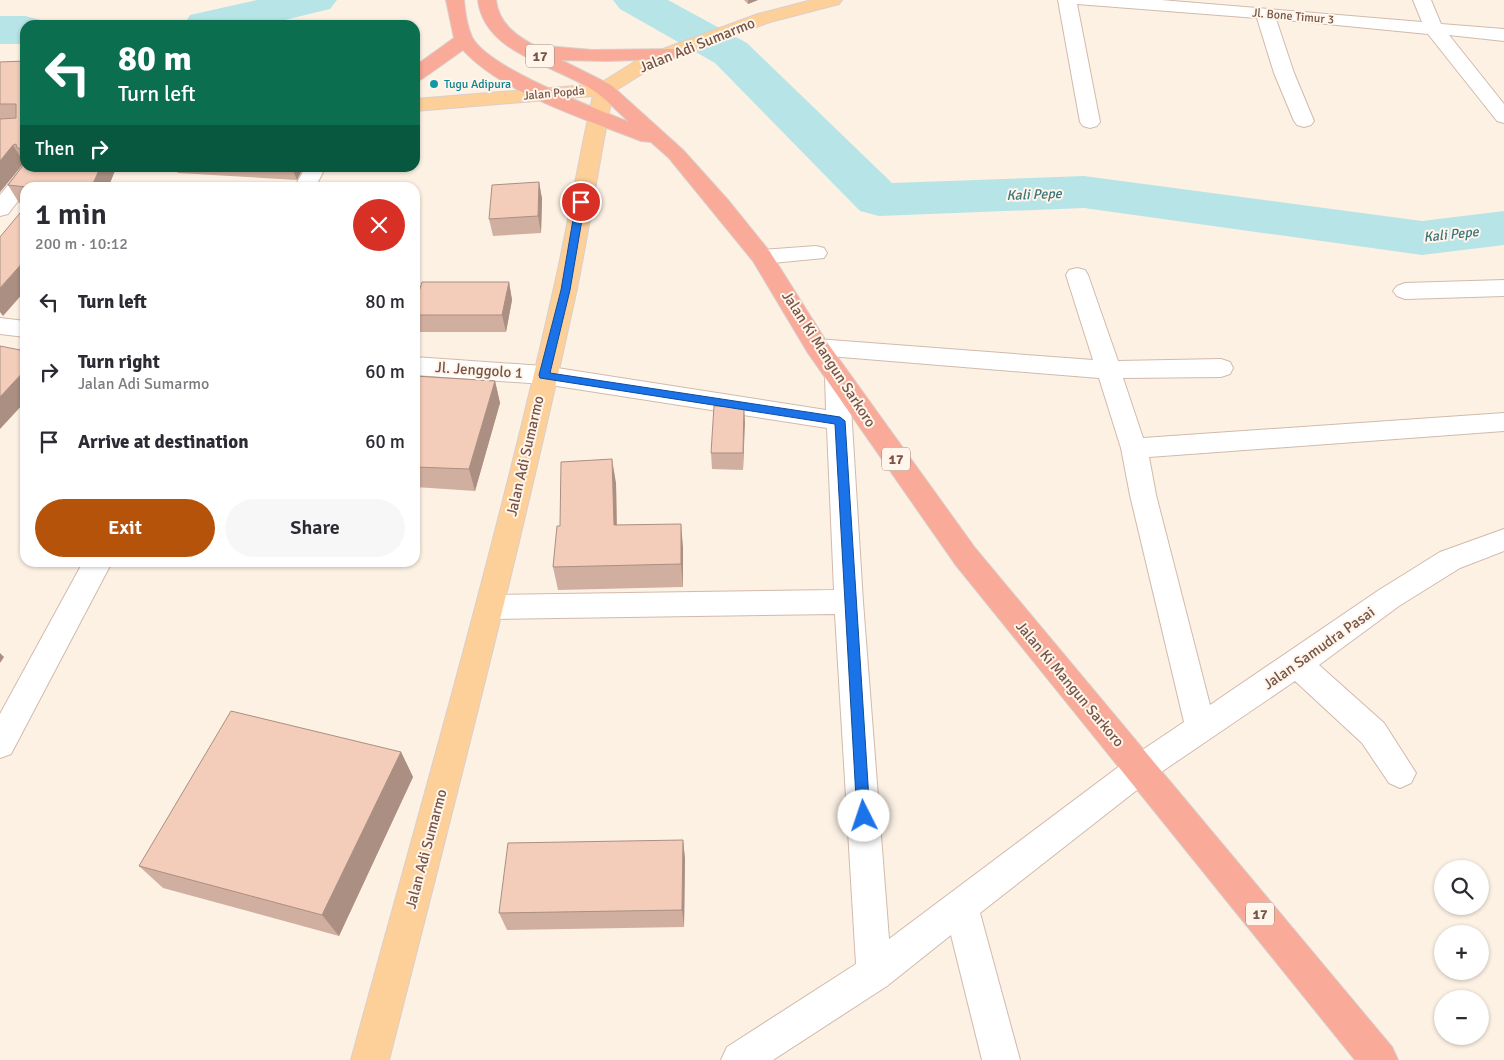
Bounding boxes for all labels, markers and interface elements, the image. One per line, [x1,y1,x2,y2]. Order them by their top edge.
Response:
street label: Jl. Bone Timur 3 [1251,5,1335,28]
street label: Jalan Adi Sumarmo [637,14,758,76]
text: 80 m [118,37,192,80]
icon: left [35,40,100,105]
road number: 17 [526,44,554,68]
place label: Tugu Adipura [444,77,511,92]
marker: Tugu Adipura [428,78,440,90]
text: Turn left [118,80,196,107]
street label: Jalan Popda [523,83,585,104]
icon: right [85,135,113,163]
text: Then [35,137,75,161]
pin [560,181,602,223]
water label: Kali Pepe [1006,185,1063,204]
icon: arrive [567,188,595,216]
text: 1 min [35,196,107,233]
button: close [353,199,405,251]
water label: Kali Pepe [1423,223,1480,246]
text: 200 m · 10:12 [35,234,128,254]
icon: left [35,288,63,316]
street label: Jalan Ki Mangun Sarkoro [778,288,880,431]
text: Turn left [78,290,147,314]
text: 80 m [365,290,405,314]
text: Turn right [78,350,160,374]
icon: right [35,358,63,386]
street label: Jl. Jenggolo 1 [435,358,523,382]
text: 60 m [365,360,405,384]
text: Jalan Adi Sumarmo [78,374,209,394]
street label: Jalan Adi Sumarmo [502,394,548,518]
icon: arrive [35,428,63,456]
text: Arrive at destination [78,430,249,454]
text: 60 m [365,430,405,454]
road number: 17 [882,448,910,470]
button: Exit [35,499,215,557]
button: Share [225,499,405,557]
street label: Jalan Samudra Pasai [1260,603,1378,693]
street label: Jalan Ki Mangun Sarkoro [1012,617,1128,751]
street label: Jalan Adi Sumarmo [401,787,451,911]
position arrow [837,789,889,841]
map controls [1434,860,1489,1045]
button: search [1434,860,1489,915]
road number: 17 [1246,902,1274,926]
button: + [1434,925,1489,980]
button: − [1434,990,1489,1045]

